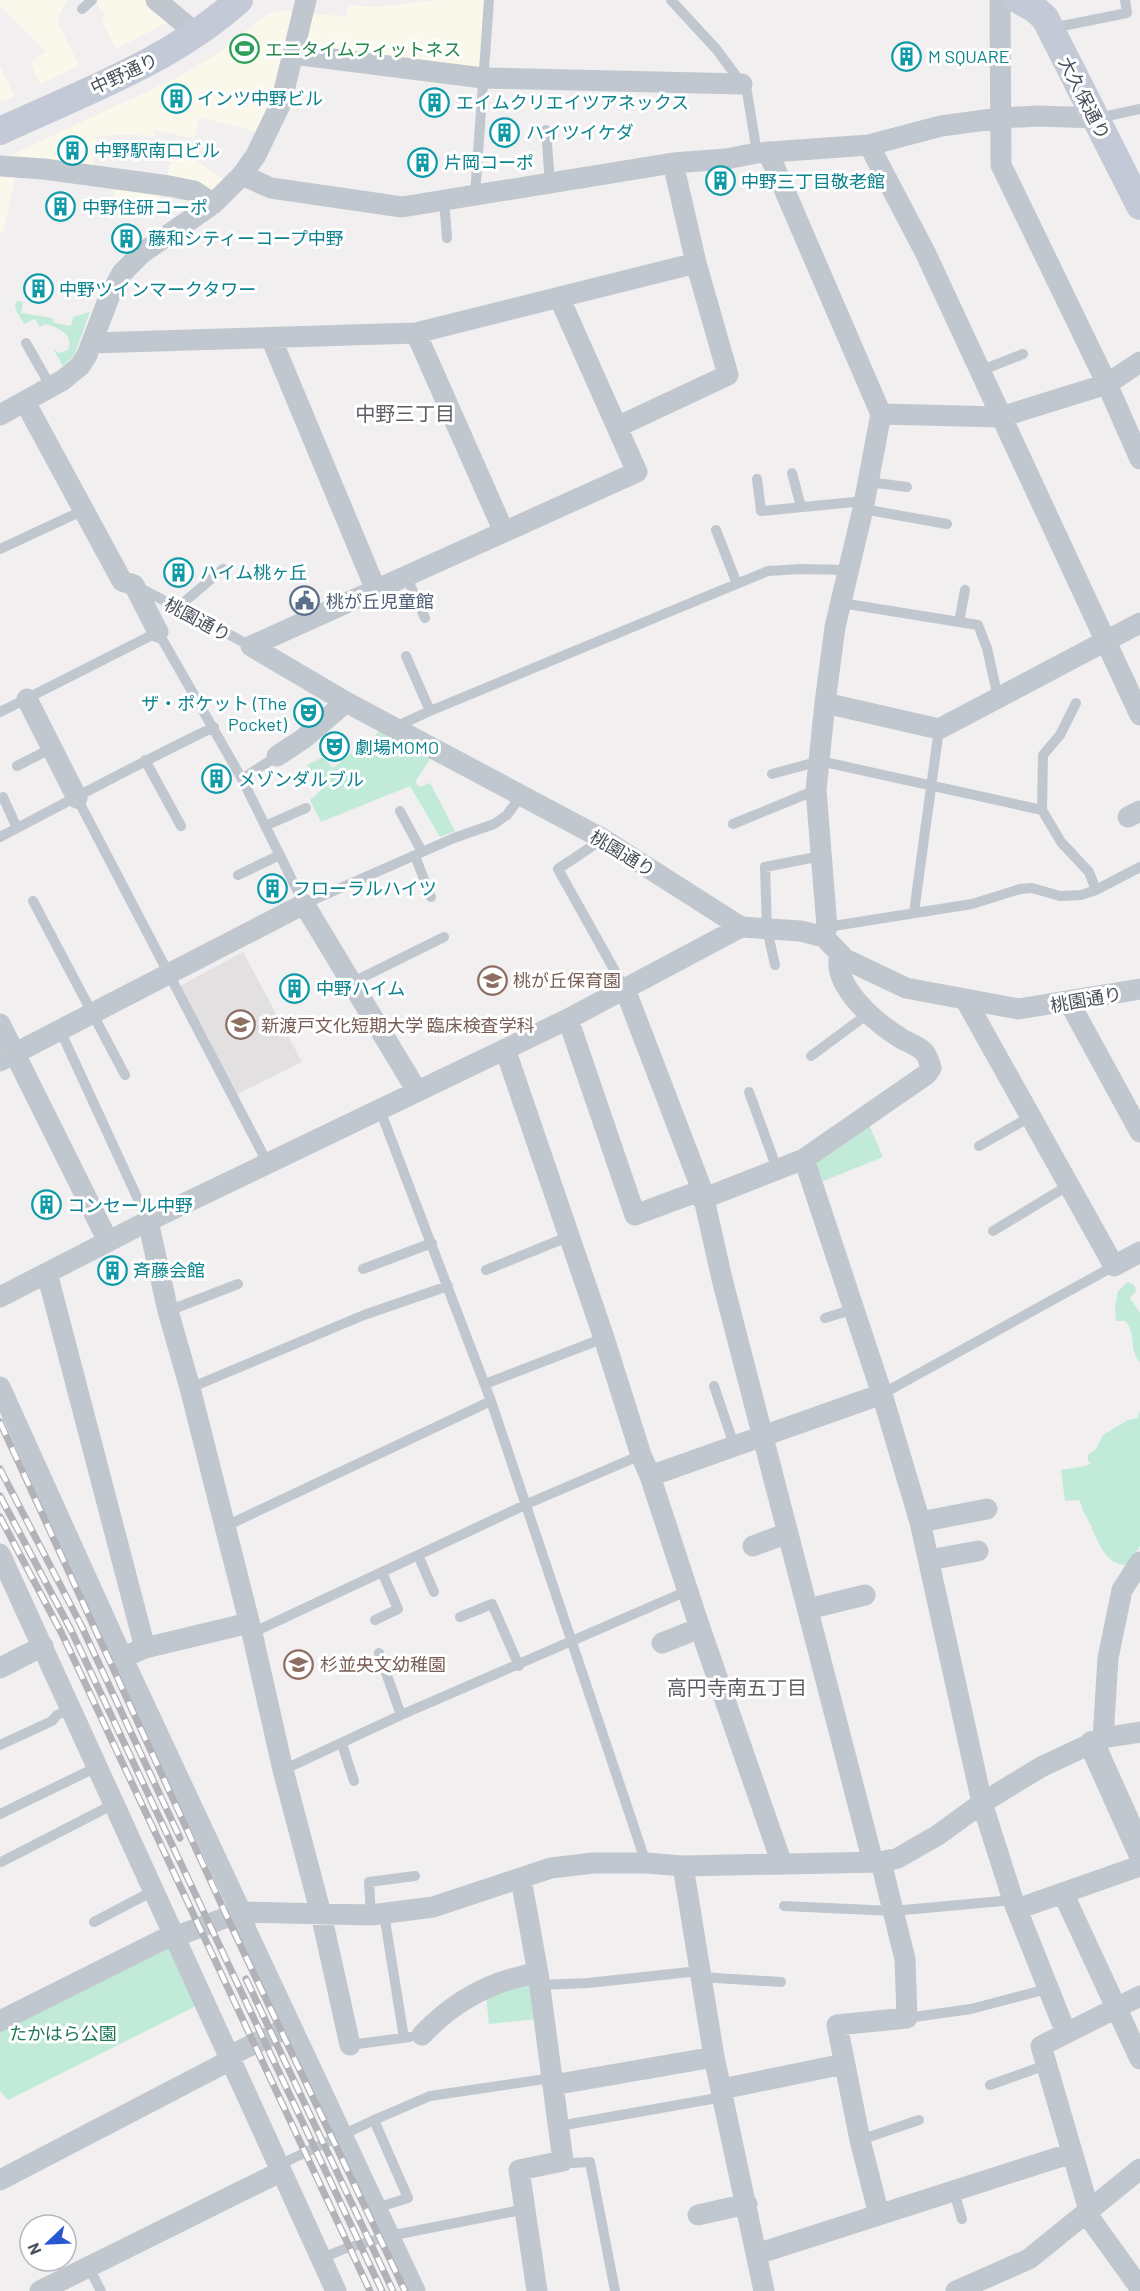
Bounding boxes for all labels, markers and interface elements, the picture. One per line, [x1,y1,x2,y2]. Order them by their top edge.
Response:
sports icon: エニタイムフィットネス [228,33,260,65]
place label: エニタイムフィットネス [265,38,461,60]
building icon: M SQUARE [891,40,923,72]
place label: M SQUARE [928,45,1010,67]
street label: 中野通り [87,48,161,98]
street label: 大久保通り [1055,53,1115,143]
building icon: インツ中野ビル [160,82,192,114]
building icon: エイムクリエイツアネックス [419,86,451,118]
place label: インツ中野ビル [197,87,323,109]
place label: エイムクリエイツアネックス [456,91,689,113]
building icon: ハイツイケダ [489,116,521,148]
place label: ハイツイケダ [526,121,634,143]
building icon: 中野駅南口ビル [57,134,89,166]
place label: 中野駅南口ビル [94,139,220,161]
building icon: 片岡コーポ [407,146,439,178]
place label: 片岡コーポ [444,151,534,173]
building icon: 中野三丁目敬老館 [704,165,736,197]
place label: 中野三丁目敬老館 [741,170,885,192]
building icon: 中野住研コーポ [45,191,77,223]
place label: 中野住研コーポ [82,196,208,218]
building icon: 藤和シティーコープ中野 [111,222,143,254]
place label: 藤和シティーコープ中野 [148,227,344,249]
building icon: 中野ツインマークタワー [22,273,54,305]
place label: 中野ツインマークタワー [59,278,256,300]
district label: 中野三丁目 [355,401,455,425]
building icon: ハイム桃ヶ丘 [163,556,195,588]
place label: ハイム桃ヶ丘 [200,561,307,583]
public building icon: 桃が丘児童館 [289,585,321,617]
place label: 桃が丘児童館 [326,590,434,612]
street label: 桃園通り [161,592,235,646]
place label: ザ・ポケット (The Pocket) [141,692,287,735]
theatre icon: ザ・ポケット (The Pocket) [292,697,324,729]
theatre icon: 劇場MOMO [318,731,350,763]
place label: 劇場MOMO [355,736,439,758]
building icon: メゾンダルブル [201,763,233,795]
place label: メゾンダルブル [238,768,364,790]
street label: 桃園通り [586,825,660,881]
building icon: フローラルハイツ [256,872,288,904]
place label: フローラルハイツ [293,877,437,899]
school or university icon: 桃が丘保育園 [476,964,508,996]
place label: 桃が丘保育園 [513,969,621,991]
building icon: 中野ハイム [279,972,311,1004]
place label: 中野ハイム [316,977,405,999]
street label: 桃園通り [1049,982,1123,1016]
school or university icon: 新渡戸文化短期大学 臨床検査学科 [224,1009,256,1041]
place label: 新渡戸文化短期大学 臨床検査学科 [261,1014,535,1036]
building icon: コンセール中野 [30,1189,62,1221]
place label: コンセール中野 [67,1194,193,1216]
building icon: 斉藤会館 [96,1254,128,1286]
place label: 斉藤会館 [133,1259,205,1281]
school or university icon: 杉並央文幼稚園 [283,1648,315,1680]
place label: 杉並央文幼稚園 [320,1653,446,1675]
district label: 高円寺南五丁目 [667,1675,807,1699]
park label: たかはら公園 [9,2022,117,2044]
north arrow [18,2213,78,2273]
text: N [23,2240,45,2258]

